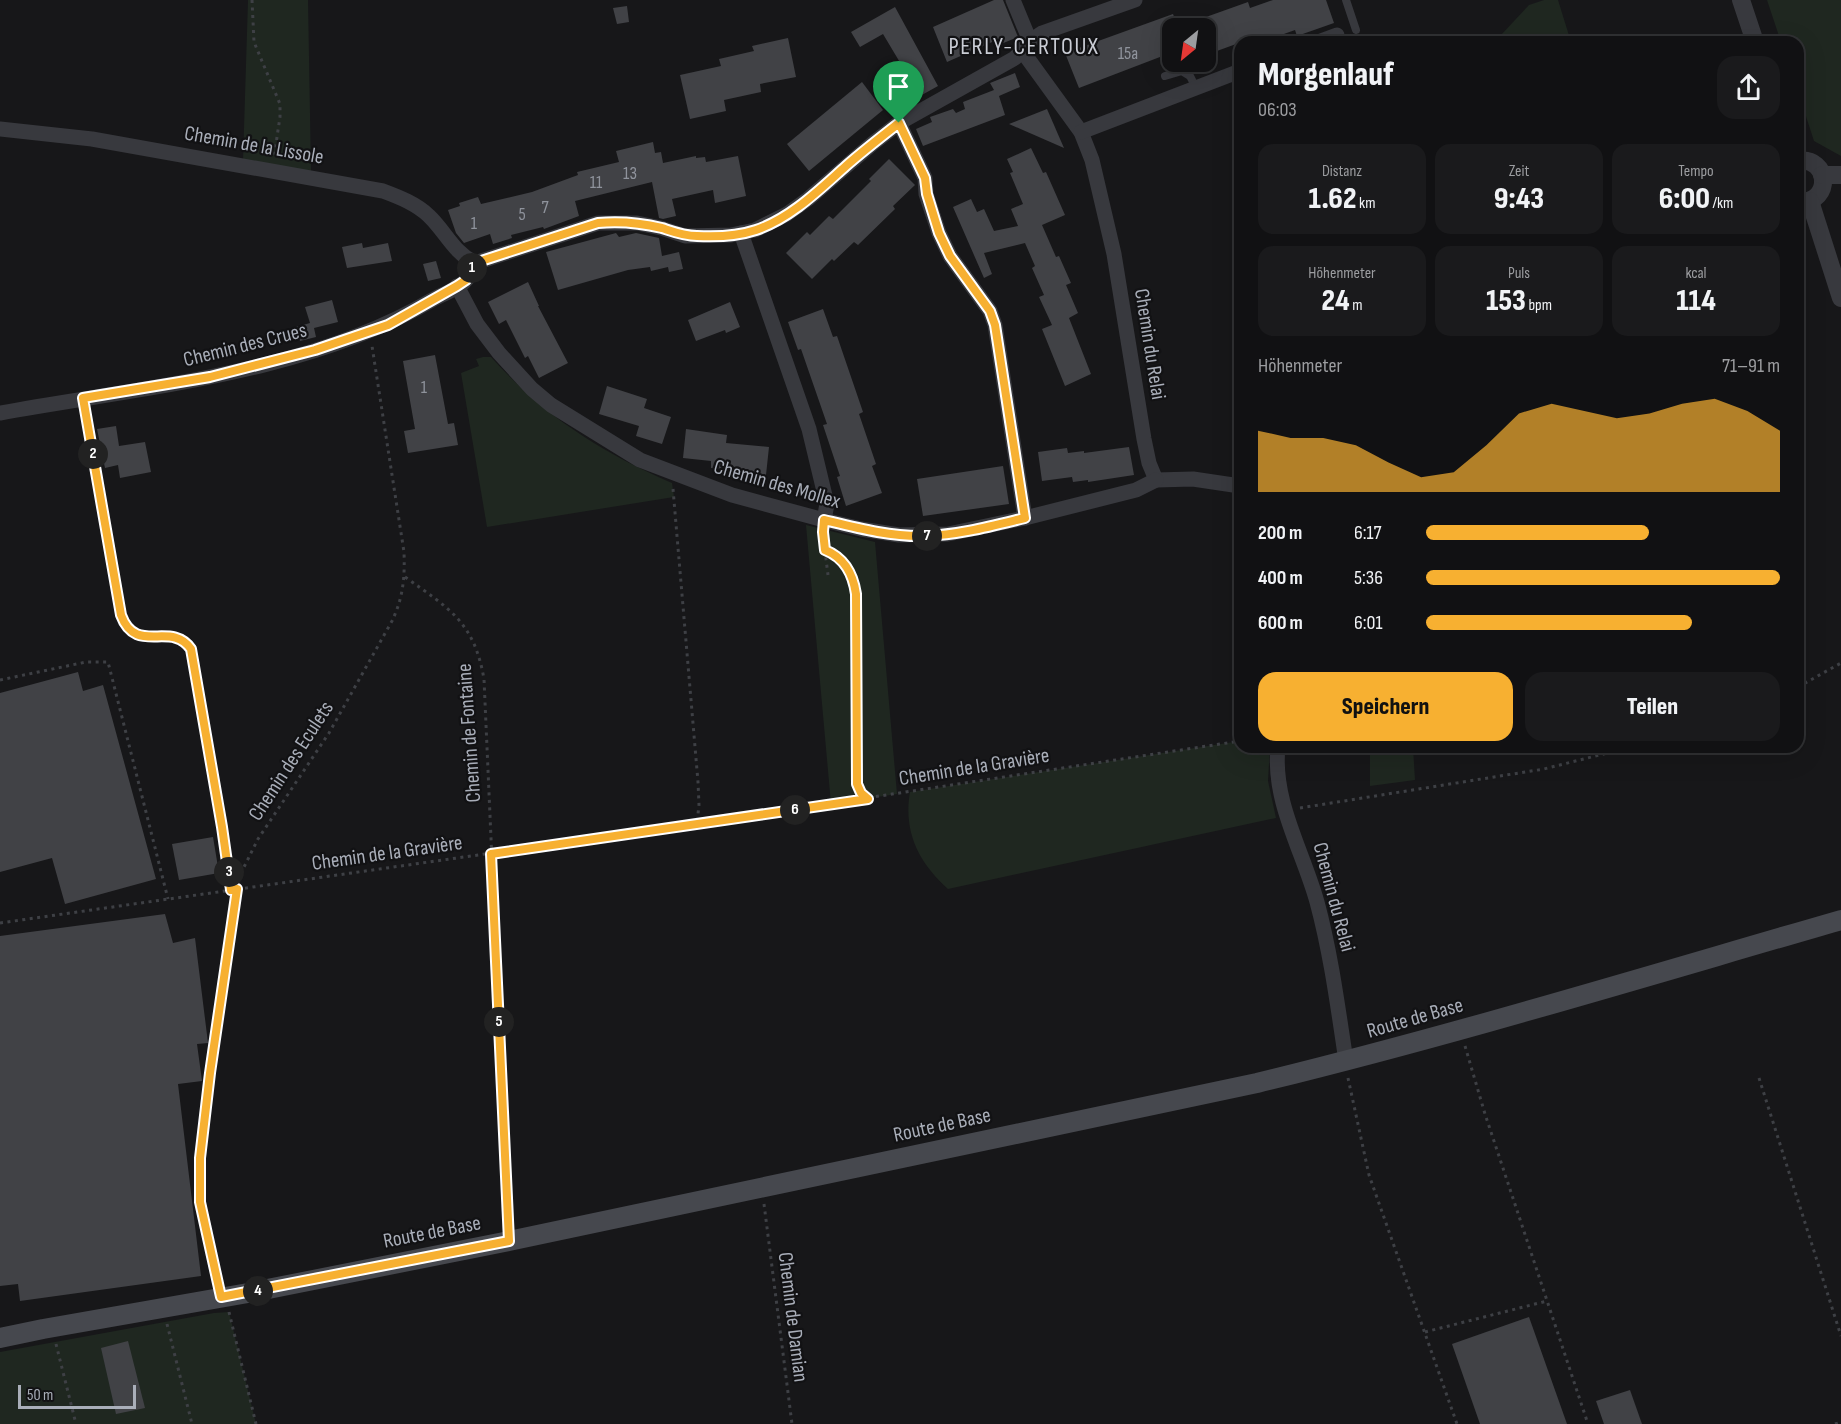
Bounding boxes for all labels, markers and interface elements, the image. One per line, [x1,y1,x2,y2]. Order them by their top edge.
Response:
north arrow [1162,18,1216,72]
map controls [1162,18,1216,72]
district label: PERLY-CERTOUX [949,32,1099,61]
house number: 15a [1118,43,1138,64]
text: Morgenlauf [1258,55,1394,95]
button: share [1717,56,1780,119]
pin [873,61,924,123]
icon: arrive [882,70,915,103]
text: 06:03 [1258,98,1297,122]
street label: Chemin de la Lissole [183,120,325,170]
text: Distanz [1322,162,1362,181]
text: Zeit [1509,162,1529,181]
text: Tempo [1678,162,1714,181]
house number: 13 [623,163,637,184]
house number: 11 [590,172,603,193]
text: 1.62 [1309,181,1357,217]
text: 9:43 [1494,181,1544,217]
text: 6:00 [1659,181,1710,217]
text: km [1357,194,1375,213]
text: /km [1710,194,1733,213]
house number: 7 [541,197,549,218]
house number: 5 [518,204,526,225]
house number: 1 [471,213,478,234]
pin: 1 [457,253,487,283]
text: 1 [469,258,475,277]
text: Höhenmeter [1308,264,1376,283]
text: Puls [1508,264,1530,283]
text: kcal [1685,264,1707,283]
text: 24 [1322,283,1350,319]
text: 153 [1486,283,1526,319]
text: 114 [1676,283,1716,319]
street label: Chemin du Relai [1129,287,1171,401]
text: m [1350,296,1362,315]
text: bpm [1526,296,1552,315]
street label: Chemin des Crues [181,318,309,372]
text: Höhenmeter [1258,354,1342,378]
text: 71–91 m [1722,354,1780,378]
house number: 1 [421,377,428,398]
pin: 2 [78,439,108,469]
text: 2 [89,444,97,463]
street label: Chemin des Mollex [711,454,843,514]
pin: 7 [912,521,942,551]
text: 200 m [1258,521,1302,545]
text: 6:17 [1354,521,1382,545]
text: 7 [924,526,930,545]
text: 400 m [1258,566,1303,590]
text: 5:36 [1354,566,1383,590]
text: 600 m [1258,611,1303,635]
text: 6:01 [1354,611,1382,635]
street label: Chemin de Fontaine [452,663,486,803]
button: Speichern [1258,672,1513,741]
button: Teilen [1525,672,1780,741]
street label: Chemin des Eculets [243,697,339,825]
street label: Chemin de la Gravière [897,743,1051,791]
pin: 6 [780,795,810,825]
text: 6 [791,800,799,819]
street label: Chemin de la Gravière [310,830,464,876]
street label: Chemin du Relai [1307,840,1361,954]
pin: 3 [214,857,244,887]
text: 3 [225,862,233,881]
street label: Route de Base [1364,992,1466,1044]
pin: 5 [484,1007,514,1037]
text: 5 [495,1012,503,1031]
street label: Route de Base [891,1102,993,1148]
street label: Route de Base [381,1210,483,1254]
street label: Chemin de Damian [773,1251,813,1383]
pin: 4 [243,1276,273,1306]
text: 4 [254,1281,262,1300]
scale bar [18,1382,136,1410]
text: 50 m [27,1386,53,1405]

